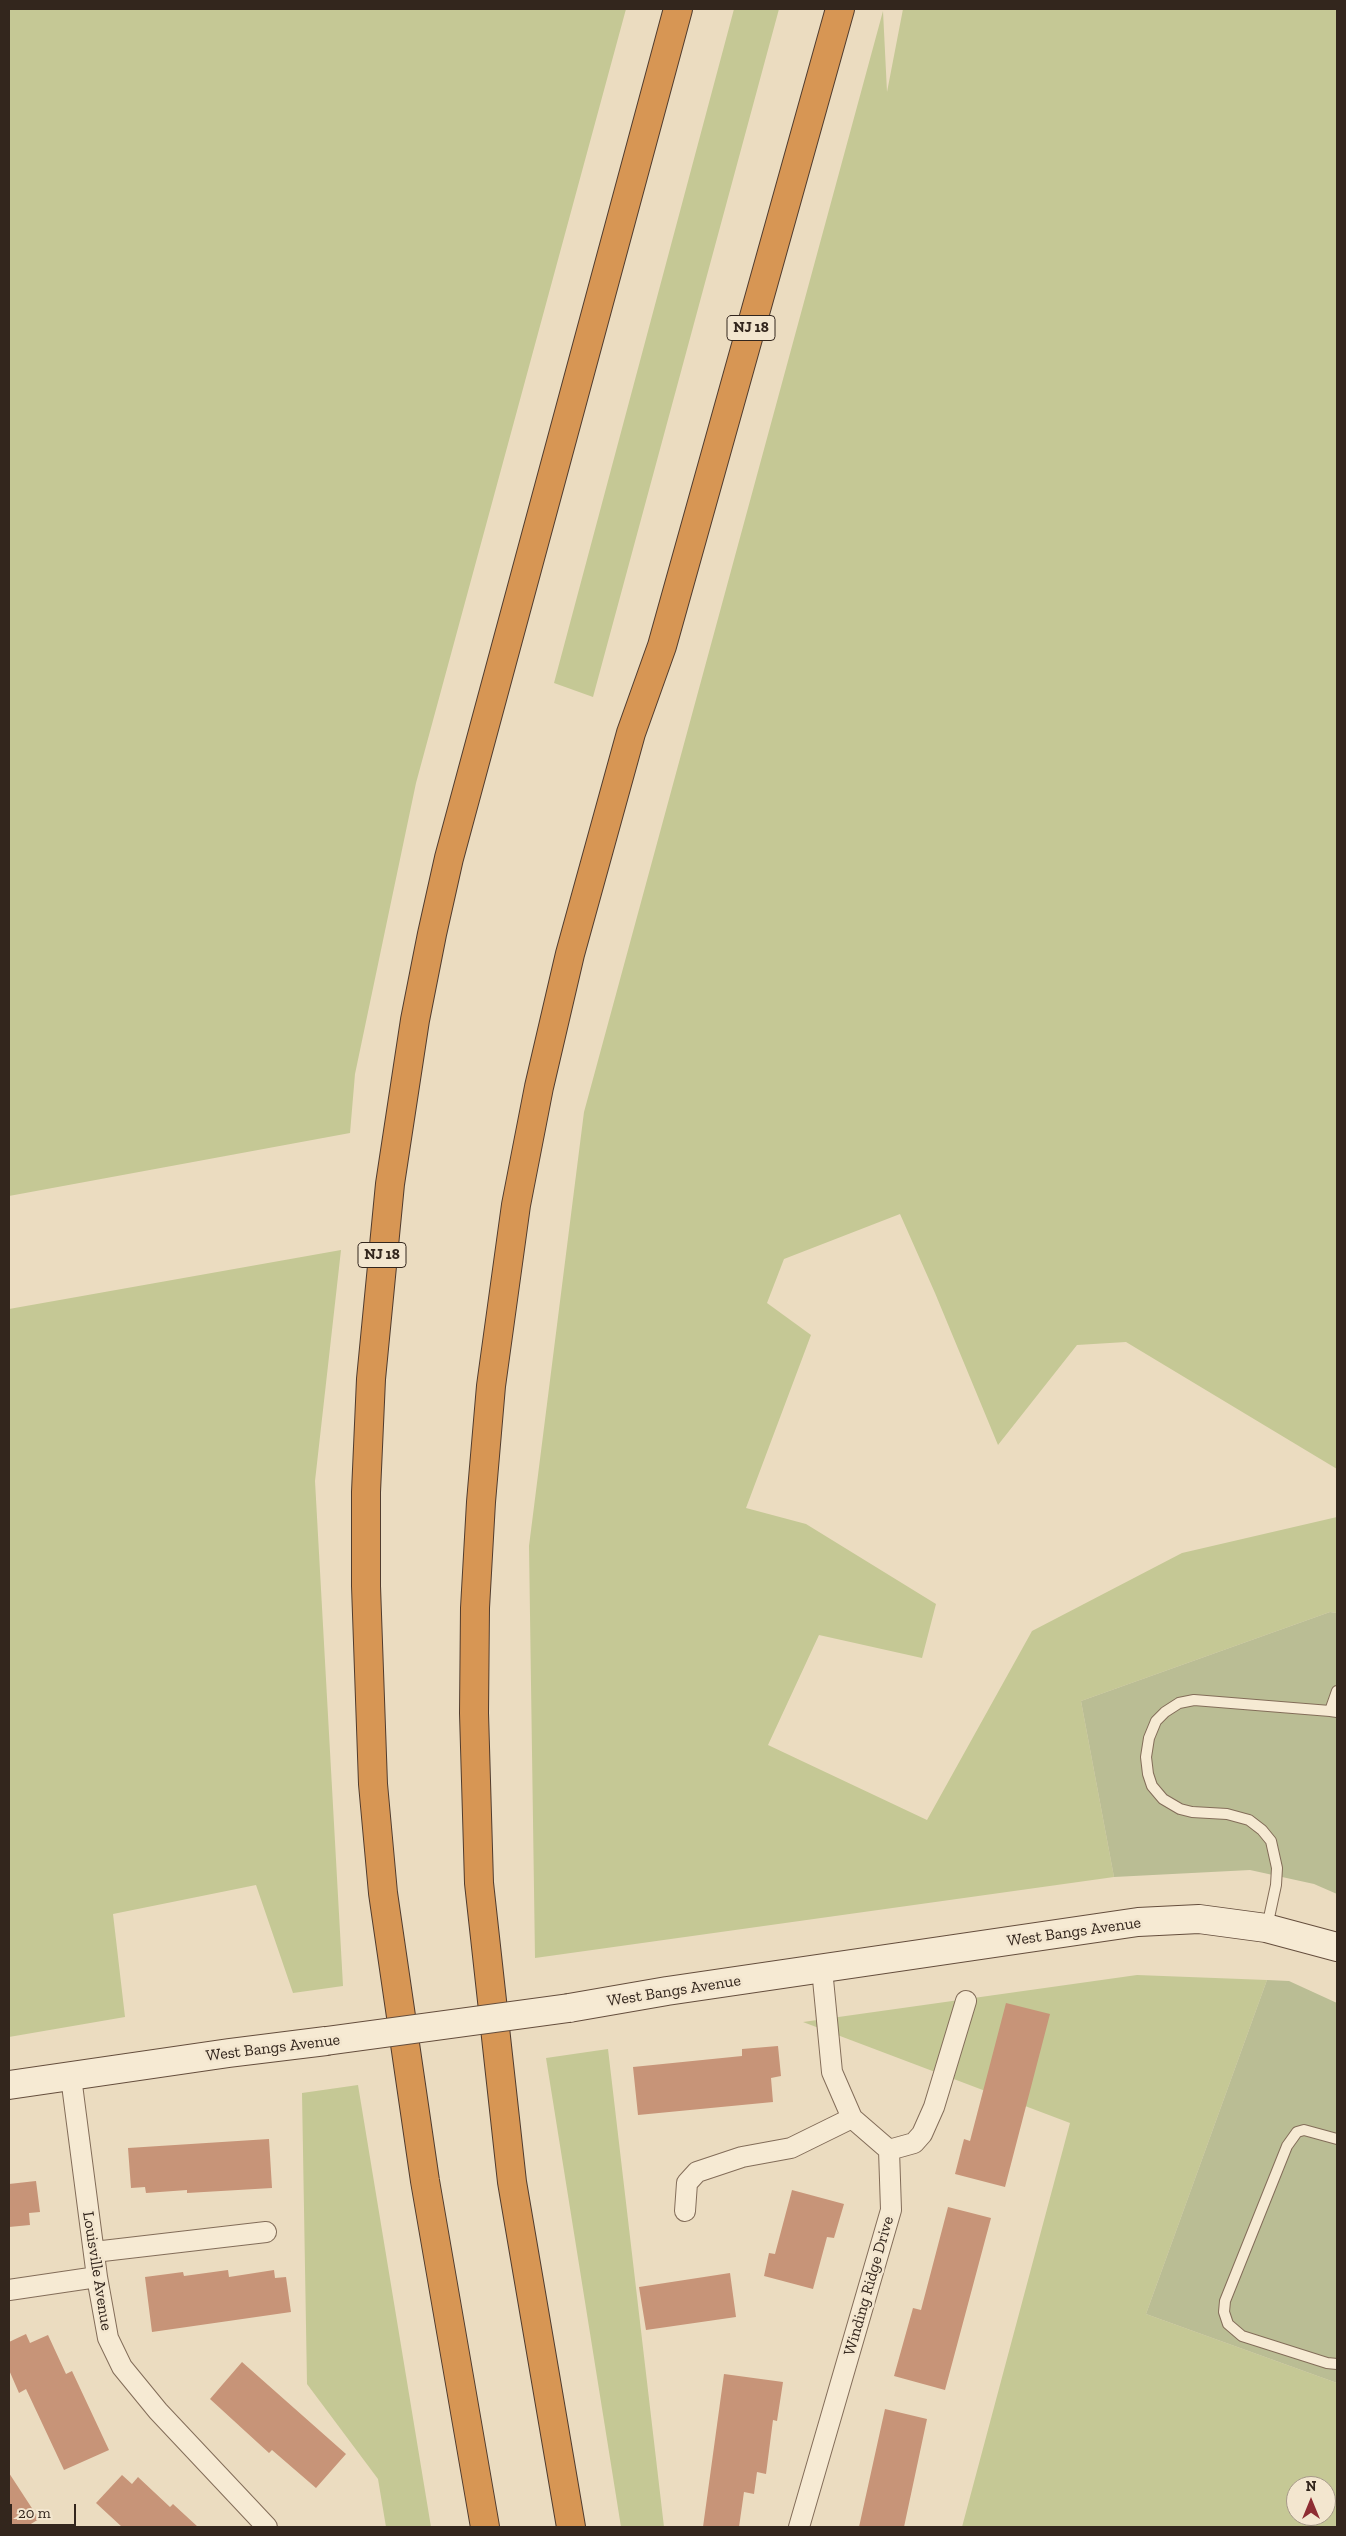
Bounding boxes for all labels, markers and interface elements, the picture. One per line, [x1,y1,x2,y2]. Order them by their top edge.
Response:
road number: NJ 18 [727,316,775,340]
road number: NJ 18 [358,1242,406,1268]
street label: West Bangs Avenue [1006,1913,1142,1951]
street label: West Bangs Avenue [606,1971,742,2011]
street label: West Bangs Avenue [205,2030,341,2066]
street label: Louisville Avenue [78,2210,116,2332]
street label: Winding Ridge Drive [840,2214,898,2358]
north arrow [1286,2476,1336,2526]
text: N [1306,2478,1316,2495]
scale bar [12,2494,79,2526]
text: 20 m [18,2504,51,2522]

